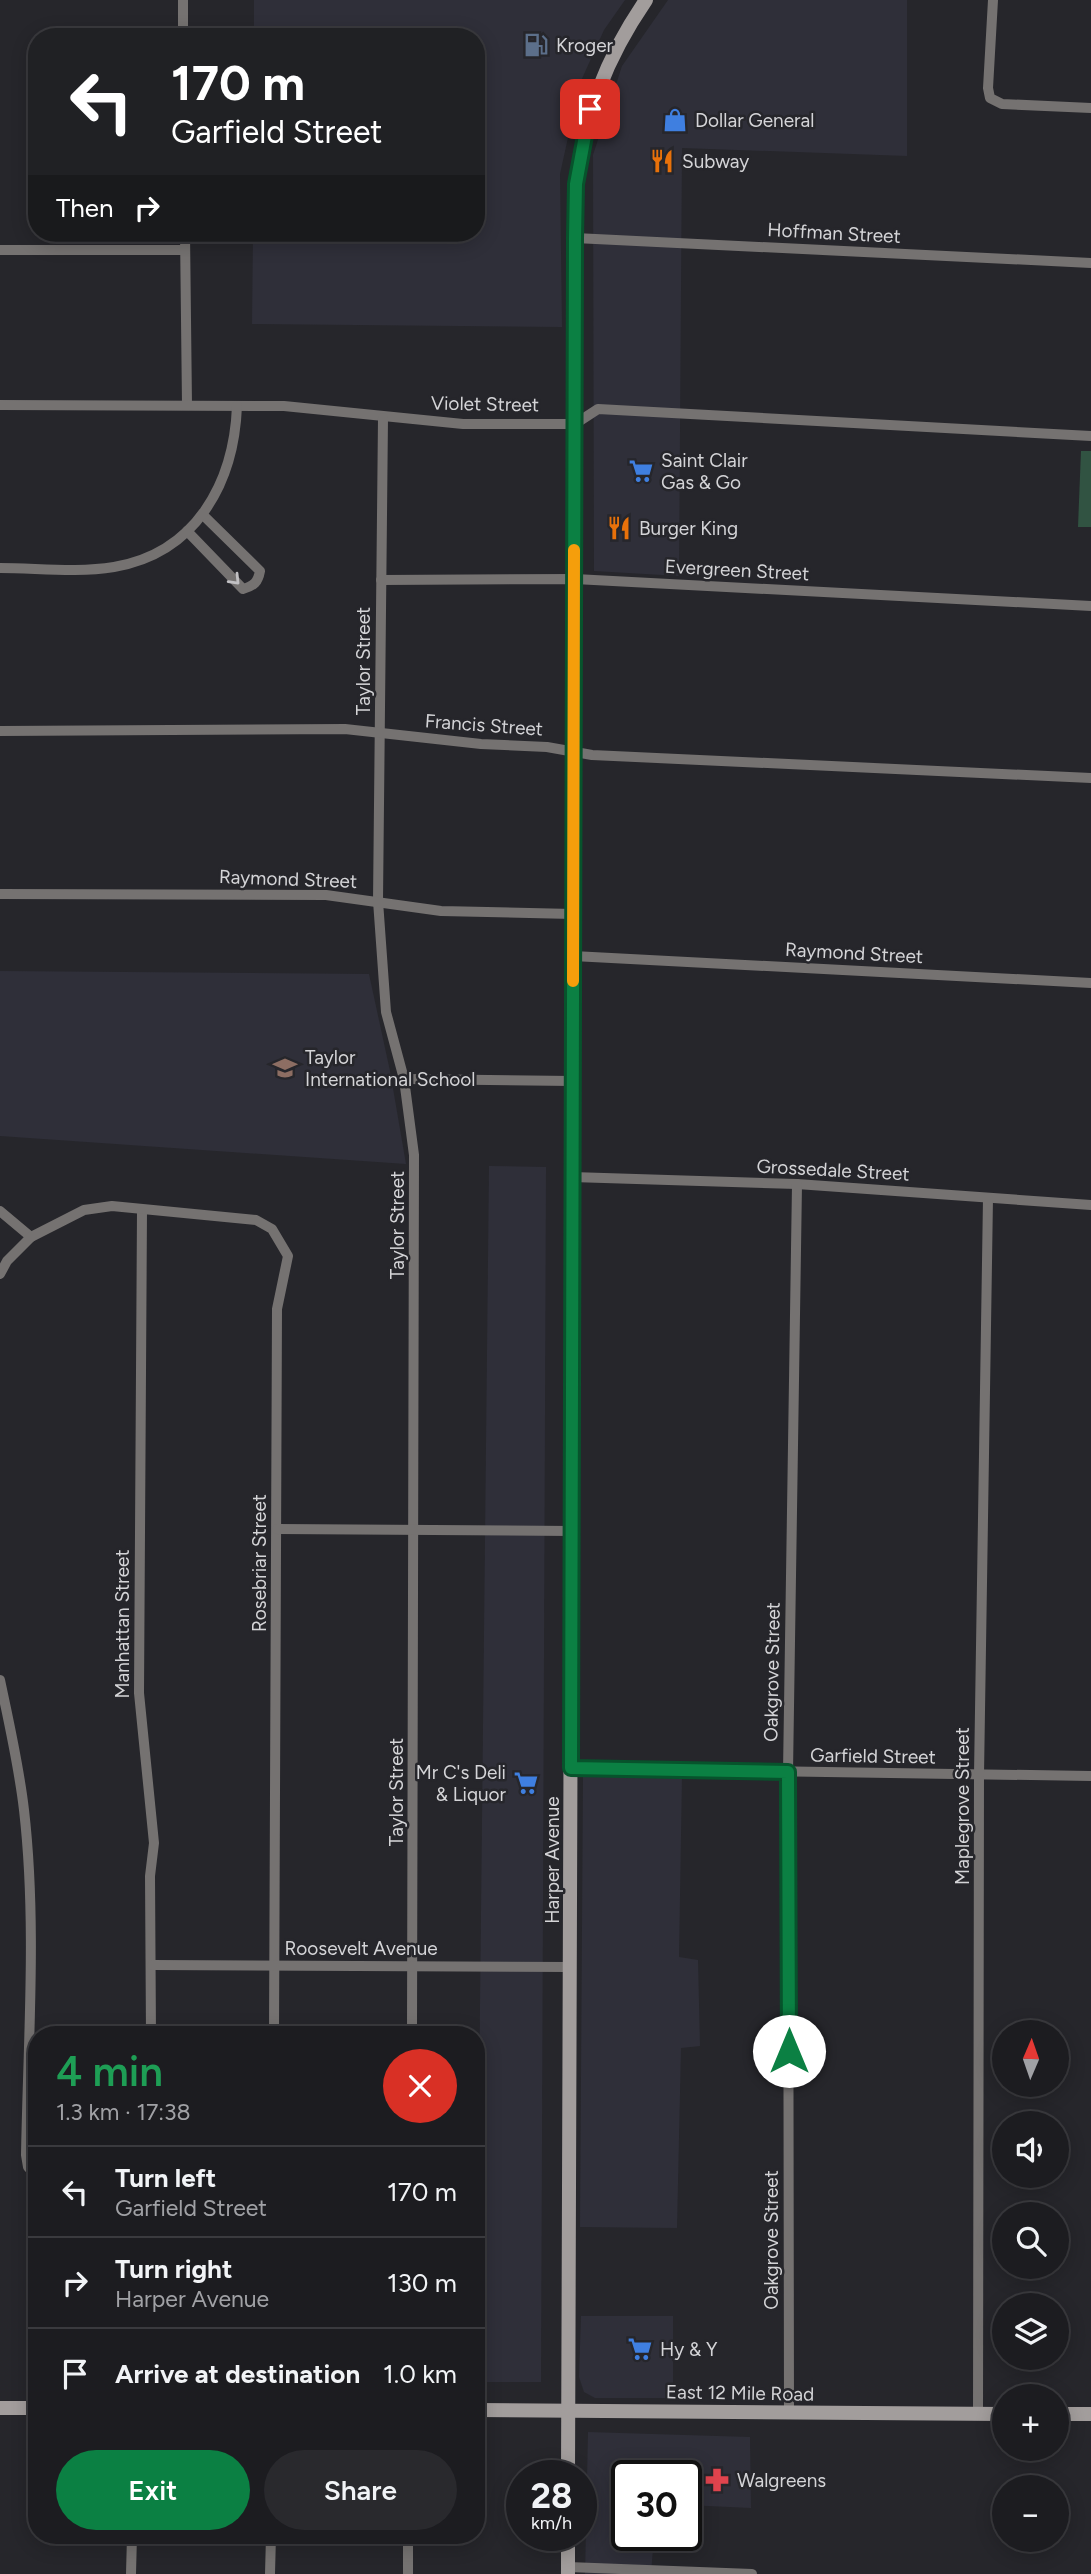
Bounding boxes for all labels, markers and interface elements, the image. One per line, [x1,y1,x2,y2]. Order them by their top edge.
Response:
fuel station icon: Kroger [522,31,550,59]
place label: Kroger [556,34,614,57]
text: 170 m [171,53,305,112]
icon: left [56,56,147,147]
pin [560,79,620,139]
icon: arrive [571,90,609,128]
shop icon: Dollar General [661,106,689,134]
place label: Dollar General [695,109,814,132]
text: Garfield Street [171,113,382,151]
restaurant icon: Subway [648,147,676,175]
place label: Subway [682,150,749,173]
icon: right [128,189,166,227]
text: Then [56,192,114,224]
street label: Hoffman Street [767,218,901,248]
street label: Violet Street [431,392,539,416]
place label: Saint Clair Gas & Go [661,449,748,494]
supermarket icon: Saint Clair Gas & Go [627,457,655,485]
restaurant icon: Burger King [605,514,633,542]
place label: Burger King [639,517,738,540]
street label: Evergreen Street [664,555,810,585]
one-way arrow [226,572,239,585]
street label: Taylor Street [352,607,375,715]
street label: Francis Street [424,709,544,741]
street label: Raymond Street [219,865,357,893]
street label: Raymond Street [784,938,924,968]
place label: Taylor International School [305,1046,476,1091]
school or university icon: Taylor International School [271,1054,299,1082]
street label: Grossedale Street [756,1155,910,1185]
street label: Taylor Street [386,1171,409,1279]
street label: Rosebriar Street [248,1494,271,1632]
street label: Manhattan Street [111,1549,134,1699]
street label: Oakgrove Street [759,1602,785,1742]
street label: Maplegrove Street [951,1727,974,1885]
street label: Taylor Street [385,1738,408,1846]
street label: Garfield Street [810,1743,936,1769]
place label: Mr C's Deli & Liquor [416,1761,507,1806]
supermarket icon: Mr C's Deli & Liquor [512,1769,540,1797]
street label: Harper Avenue [541,1796,564,1924]
street label: Roosevelt Avenue [284,1937,438,1960]
position arrow [752,2014,826,2088]
north arrow [992,2020,1069,2096]
map controls [992,2020,1069,2552]
text: 4 min [56,2046,163,2097]
button: close [383,2049,457,2123]
text: 1.3 km · 17:38 [56,2098,191,2126]
button: sound [992,2111,1069,2188]
text: Turn left [115,2162,216,2194]
street label: Oakgrove Street [760,2170,783,2310]
icon: left [56,2173,94,2211]
text: 170 m [387,2176,457,2208]
text: Garfield Street [115,2194,267,2222]
button: search [992,2202,1069,2279]
text: Turn right [115,2253,232,2285]
icon: right [56,2264,94,2302]
text: 130 m [387,2267,457,2299]
text: Harper Avenue [115,2285,269,2313]
button: layers [992,2293,1069,2370]
supermarket icon: Hy & Y [626,2335,654,2363]
place label: Hy & Y [660,2338,718,2361]
icon: arrive [56,2355,94,2393]
text: Arrive at destination [115,2358,360,2390]
text: 1.0 km [383,2358,457,2390]
street label: East 12 Mile Road [666,2380,814,2406]
button: + [992,2384,1069,2461]
button: Exit [56,2450,250,2530]
button: Share [264,2450,457,2530]
speed limit sign: 30 [611,2460,702,2551]
pharmacy icon: Walgreens [703,2466,731,2494]
place label: Walgreens [737,2469,826,2492]
text: 28 [531,2475,572,2517]
button: − [992,2475,1069,2552]
text: km/h [531,2512,572,2534]

